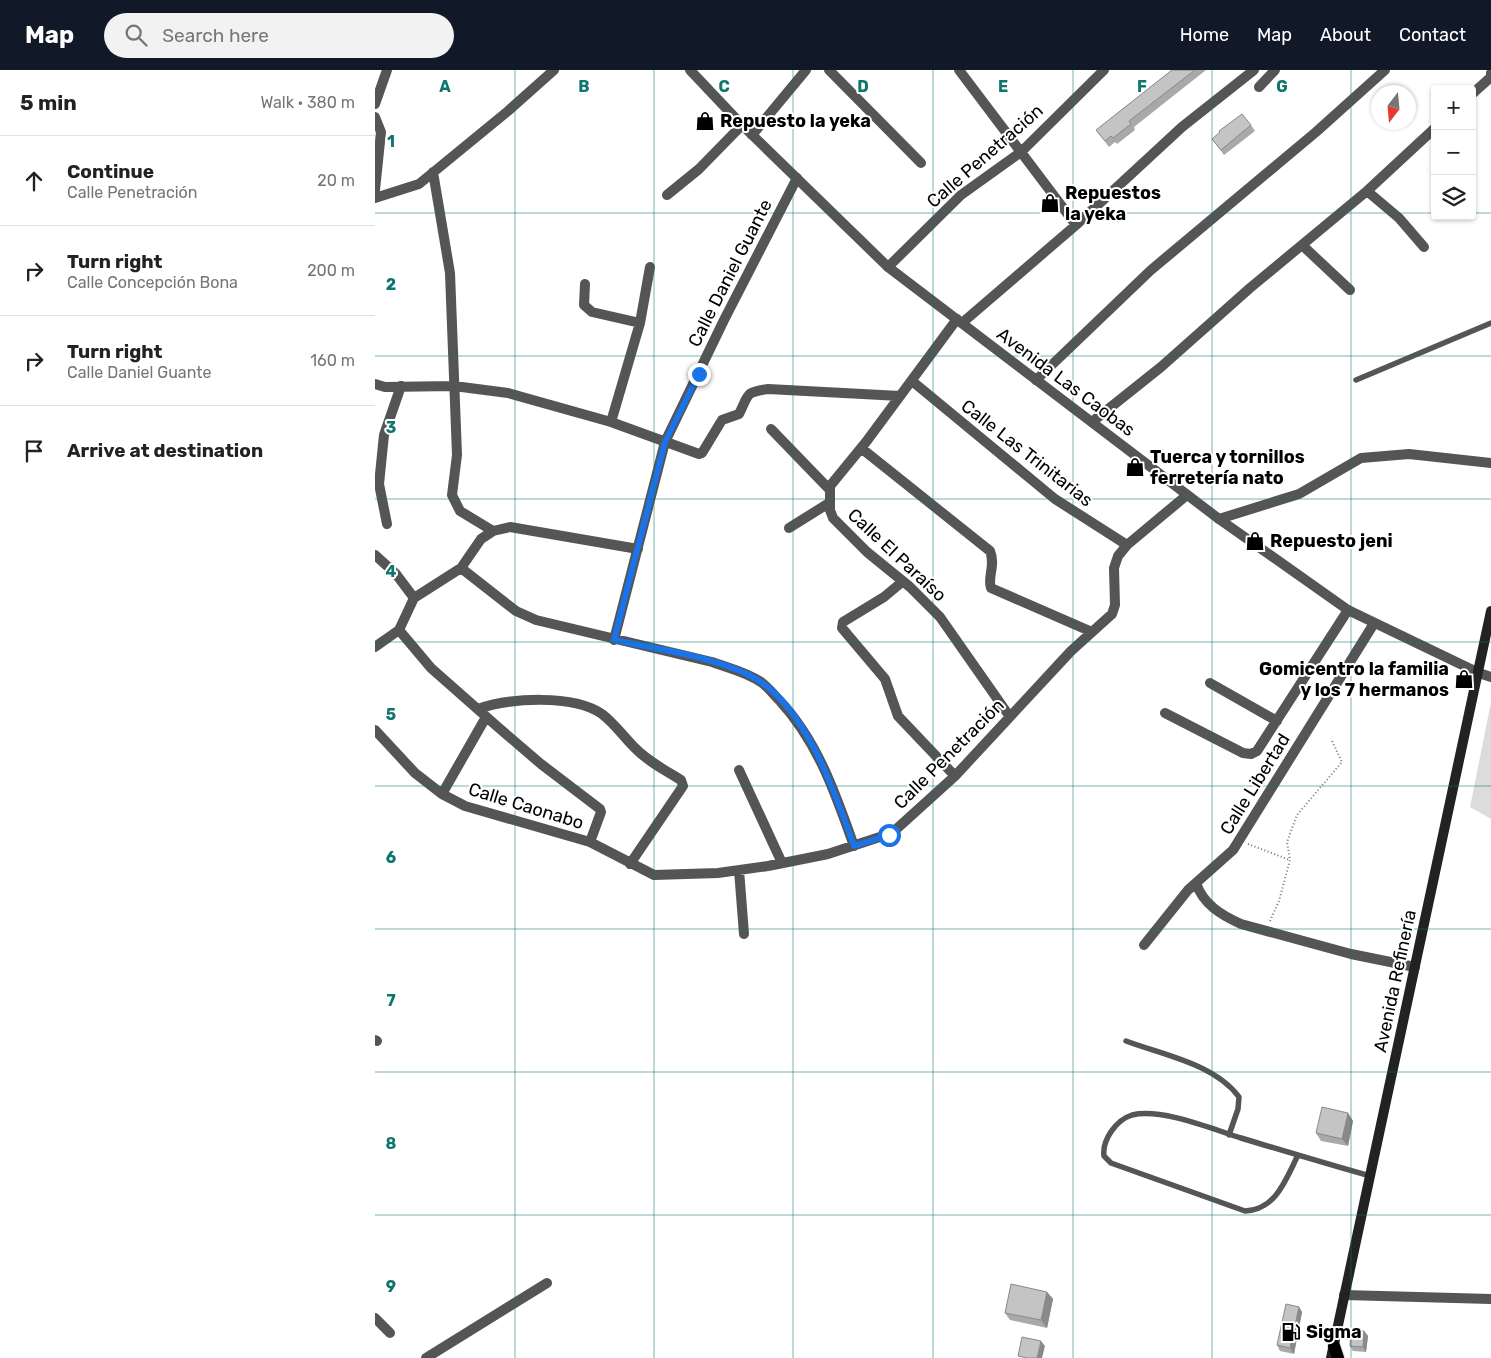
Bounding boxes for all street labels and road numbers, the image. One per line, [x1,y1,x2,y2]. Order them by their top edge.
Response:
street label: Calle Penetración [922,100,1048,212]
street label: Calle Daniel Guante [683,196,777,350]
street label: Avenida Las Caobas [993,323,1139,441]
street label: Calle Las Trinitarias [957,395,1097,511]
street label: Calle El Paraíso [843,504,951,606]
street label: Calle Penetración [889,694,1009,814]
street label: Calle Libertad [1215,729,1295,839]
street label: Calle Caonabo [466,778,586,834]
street label: Avenida Refinería [1369,908,1421,1054]

